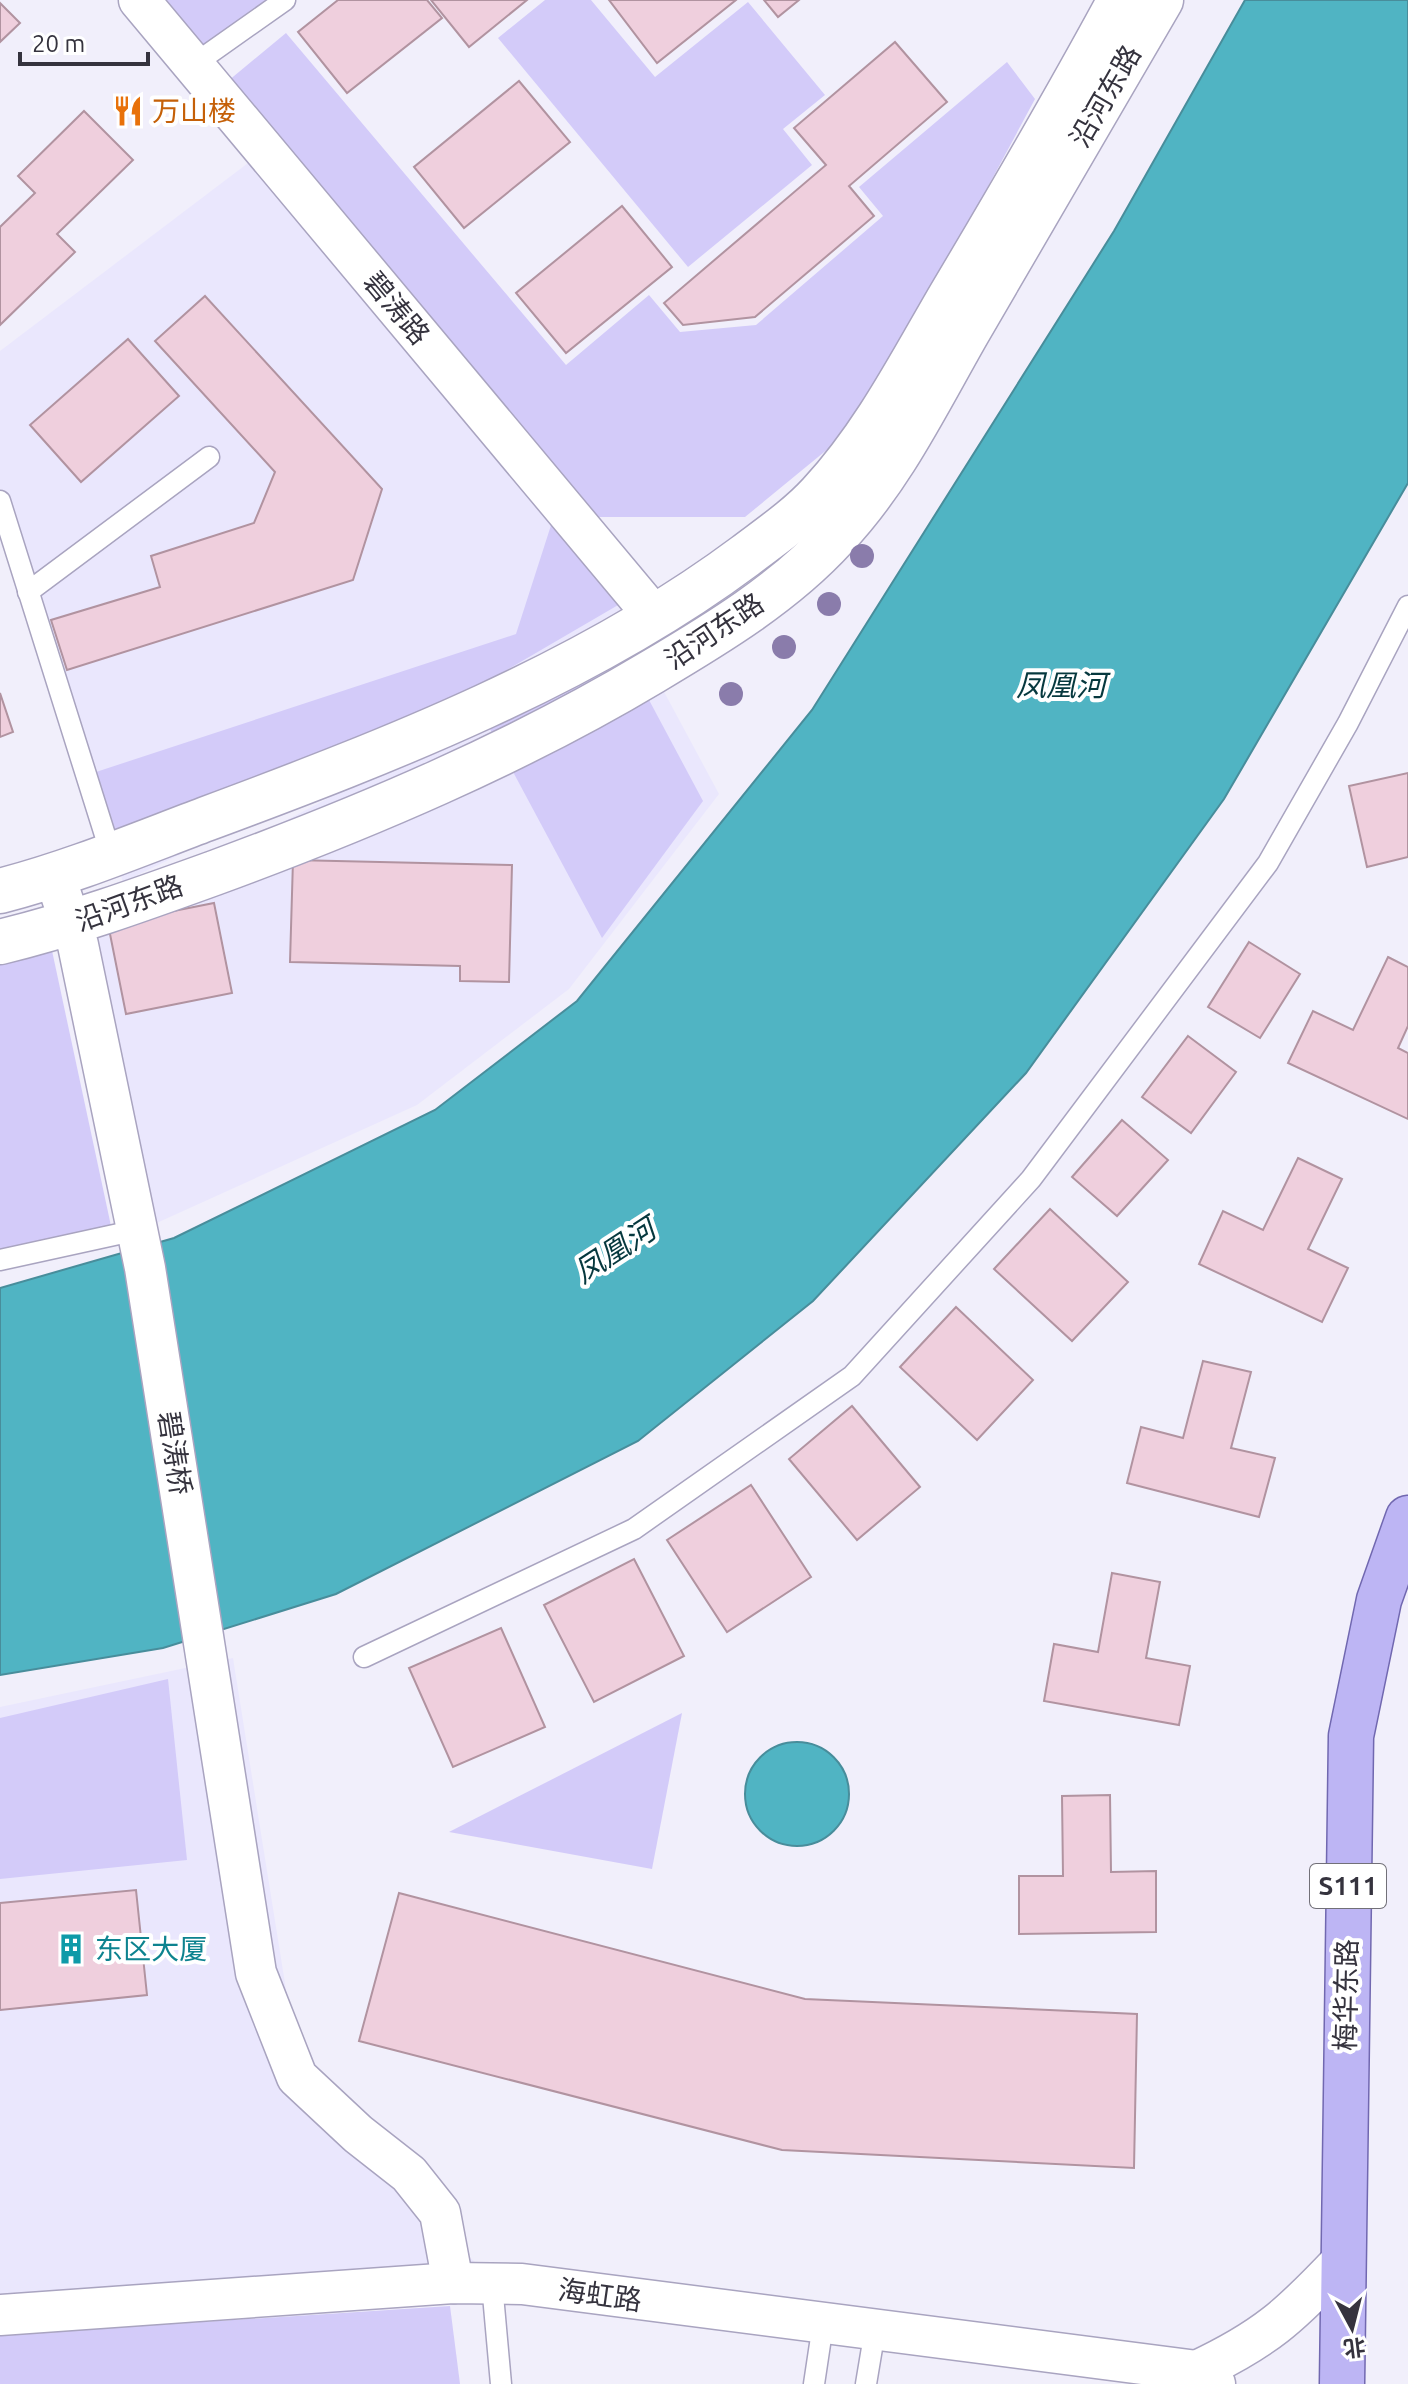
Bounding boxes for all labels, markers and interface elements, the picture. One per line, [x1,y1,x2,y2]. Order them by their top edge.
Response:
scale bar [20,16,148,66]
text: 20 m [32,30,85,57]
street label: 沿河东路 [1063,39,1146,152]
restaurant icon: 万山楼 [111,94,145,128]
place label: 万山楼 [152,95,236,126]
street label: 碧涛路 [359,266,436,350]
street label: 沿河东路 [659,586,769,675]
water label: 凤凰河 [1016,668,1111,702]
street label: 沿河东路 [71,869,187,936]
water label: 凤凰河 [567,1209,666,1289]
street label: 碧涛桥 [154,1409,197,1497]
road number: S111 [1310,1864,1386,1908]
building icon: 东区大厦 [54,1932,88,1966]
place label: 东区大厦 [95,1933,207,1964]
street label: 梅华东路 [1329,1939,1362,2051]
street label: 海虹路 [556,2273,644,2316]
north arrow [1312,2288,1392,2368]
text: 北 [1342,2335,1367,2362]

